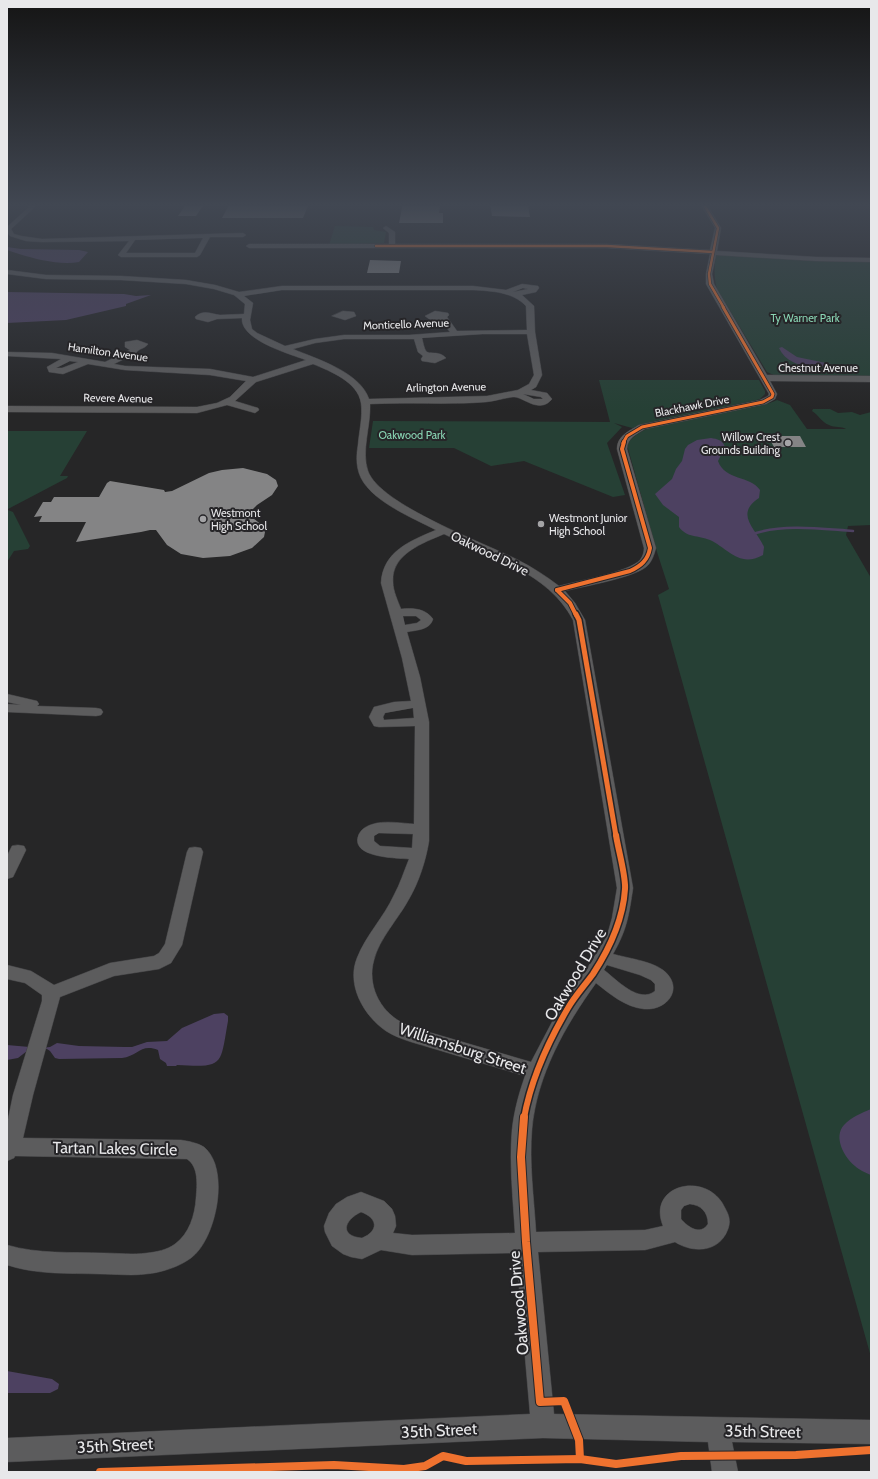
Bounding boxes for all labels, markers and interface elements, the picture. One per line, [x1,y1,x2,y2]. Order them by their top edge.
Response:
park label: Ty Warner Park [770,311,840,325]
street label: Monticello Avenue [363,315,450,332]
street label: Hamilton Avenue [67,339,149,365]
street label: Chestnut Avenue [778,361,858,375]
street label: Arlington Avenue [406,379,486,395]
street label: Revere Avenue [83,390,153,406]
street label: Blackhawk Drive [654,392,731,420]
park label: Oakwood Park [378,428,446,442]
place label: Willow Crest Grounds Building [701,430,781,457]
marker: Willow Crest Grounds Building [783,438,793,448]
place label: Westmont High School [211,506,267,533]
place label: Westmont Junior High School [549,511,628,538]
marker: Westmont High School [198,514,208,524]
marker: Westmont Junior High School [536,519,546,529]
street label: Oakwood Drive [448,527,532,579]
street label: Oakwood Drive [540,925,610,1024]
street label: Williamsburg Street [397,1019,529,1078]
street label: Tartan Lakes Circle [53,1138,177,1159]
street label: Oakwood Drive [504,1250,533,1356]
street label: 35th Street [401,1419,478,1442]
street label: 35th Street [725,1421,802,1442]
street label: 35th Street [77,1434,154,1457]

